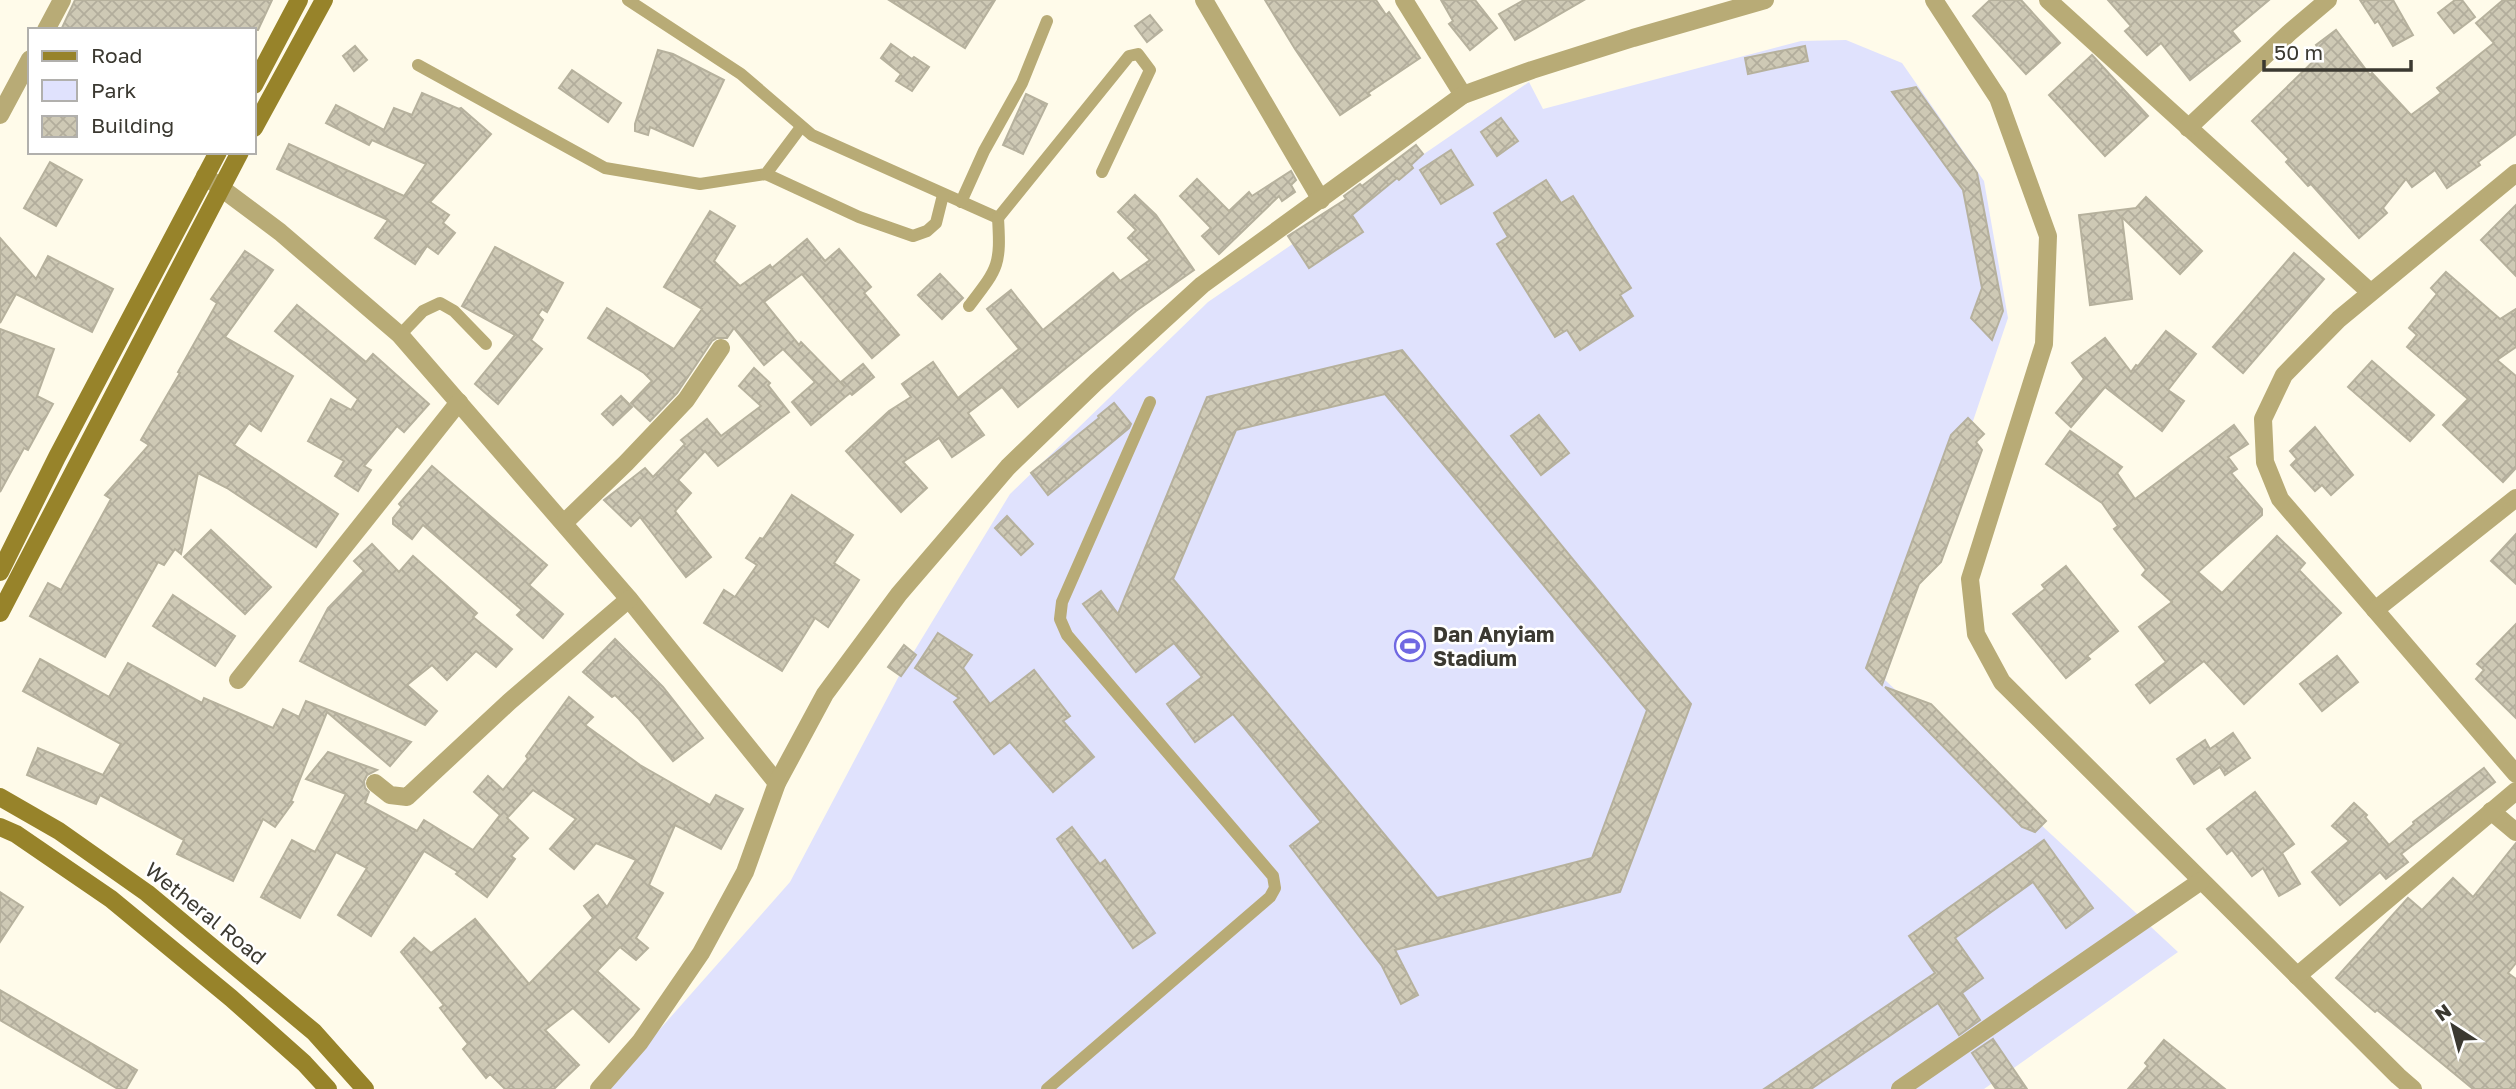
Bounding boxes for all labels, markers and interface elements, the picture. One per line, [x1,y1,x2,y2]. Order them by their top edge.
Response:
legend [28,28,256,154]
scale bar [2264,28,2411,72]
text: 50 m [2274,39,2323,65]
text: Road [91,42,142,68]
text: Park [91,77,137,103]
text: Building [91,112,174,138]
place label: Dan Anyiam Stadium [1433,621,1554,671]
sports icon: Dan Anyiam Stadium [1393,629,1427,663]
street label: Wetheral Road [140,856,272,970]
north arrow [2418,991,2488,1061]
text: N [2430,998,2455,1025]

